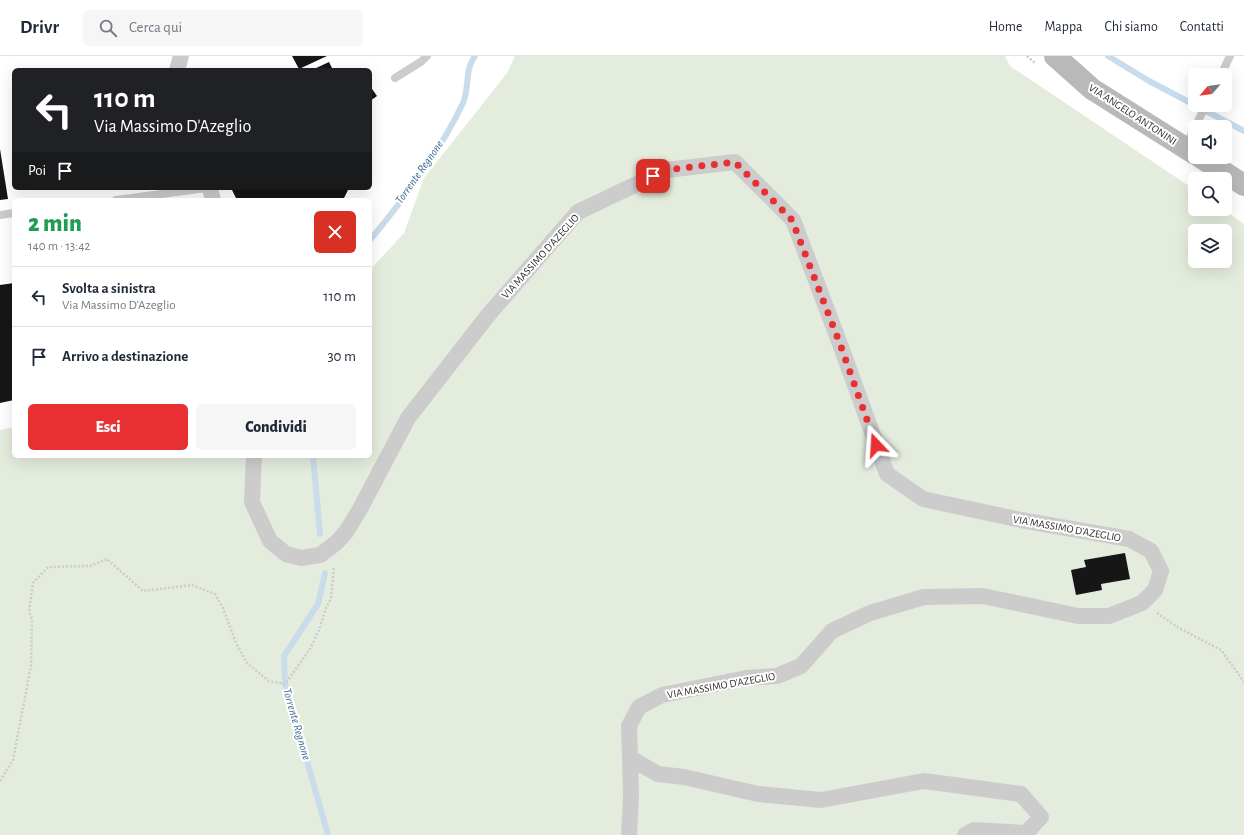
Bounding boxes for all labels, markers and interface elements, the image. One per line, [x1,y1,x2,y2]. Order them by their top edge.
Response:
search box [83,10,363,46]
icon: search [97,17,119,39]
text: Drivr [20,18,59,37]
text: Cerca qui [129,20,182,35]
text: Home [989,20,1022,34]
text: Mappa [1044,20,1083,34]
text: Chi siamo [1105,20,1158,34]
text: Contatti [1180,20,1224,34]
north arrow [1188,68,1232,112]
map controls [1188,68,1232,268]
street label: VIA ANGELO ANTONINI [1087,82,1179,147]
icon: left [28,84,80,136]
text: 110 m [94,85,156,113]
text: Via Massimo D'Azeglio [94,118,251,136]
button: sound [1188,120,1232,164]
water label: Torrente Regnone [393,138,445,206]
pin [636,159,670,193]
icon: arrive [54,160,76,182]
text: Poi [28,163,46,178]
icon: arrive [642,165,664,187]
button: search [1188,172,1232,216]
button: close [314,211,356,253]
text: 2 min [28,212,82,236]
street label: VIA MASSIMO D'AZEGLIO [500,212,581,301]
button: layers [1188,224,1232,268]
text: 140 m · 13:42 [28,240,90,253]
text: Svolta a sinistra [62,281,156,296]
icon: left [28,286,50,308]
text: 110 m [323,289,356,304]
text: Via Massimo D'Azeglio [62,299,176,312]
icon: arrive [28,346,50,368]
text: Arrivo a destinazione [62,349,188,364]
text: 30 m [327,349,356,364]
button: Esci [28,404,188,450]
button: Condividi [196,404,356,450]
position arrow [855,424,897,466]
street label: VIA MASSIMO D'AZEGLIO [1012,514,1122,543]
street label: VIA MASSIMO D'AZEGLIO [666,671,776,700]
water label: Torrente Regnone [281,687,313,762]

